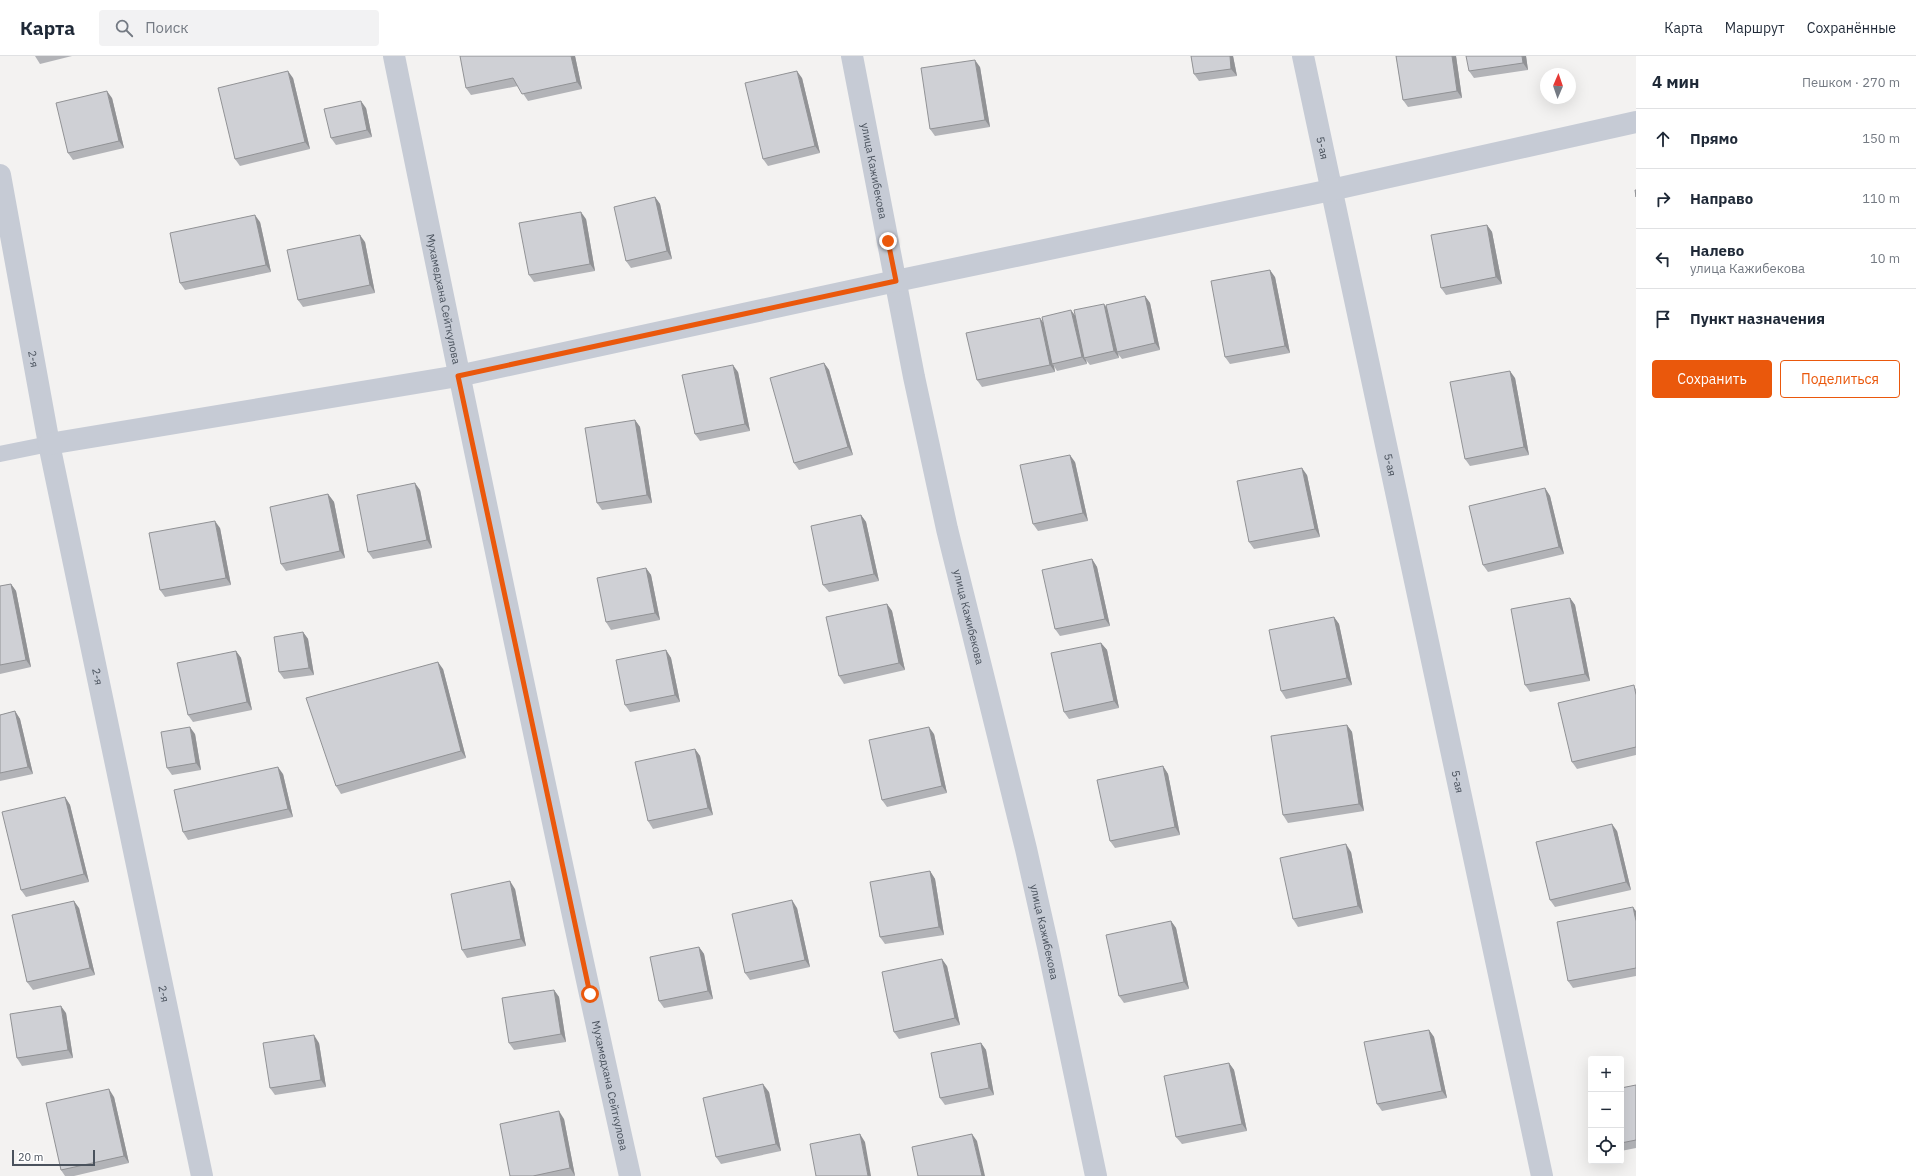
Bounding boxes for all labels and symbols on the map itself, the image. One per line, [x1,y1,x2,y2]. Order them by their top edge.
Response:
north arrow [1540,68,1576,104]
street label: улица Кажибекова [858,122,890,220]
street label: 5-ая [1313,135,1332,161]
route end [879,232,897,250]
street label: Мухамедхана Сейткулова [423,233,464,366]
street label: 2-я [25,349,42,369]
street label: 5-ая [1381,452,1399,477]
street label: улица Кажибекова [950,568,987,666]
street label: 2-я [89,667,106,686]
street label: 5-ая [1449,769,1467,794]
street label: улица Кажибекова [1027,883,1062,981]
street label: 2-я [155,984,172,1003]
route start [581,985,599,1003]
street label: Мухамедхана Сейткулова [589,1019,631,1152]
scale bar [12,1148,95,1167]

